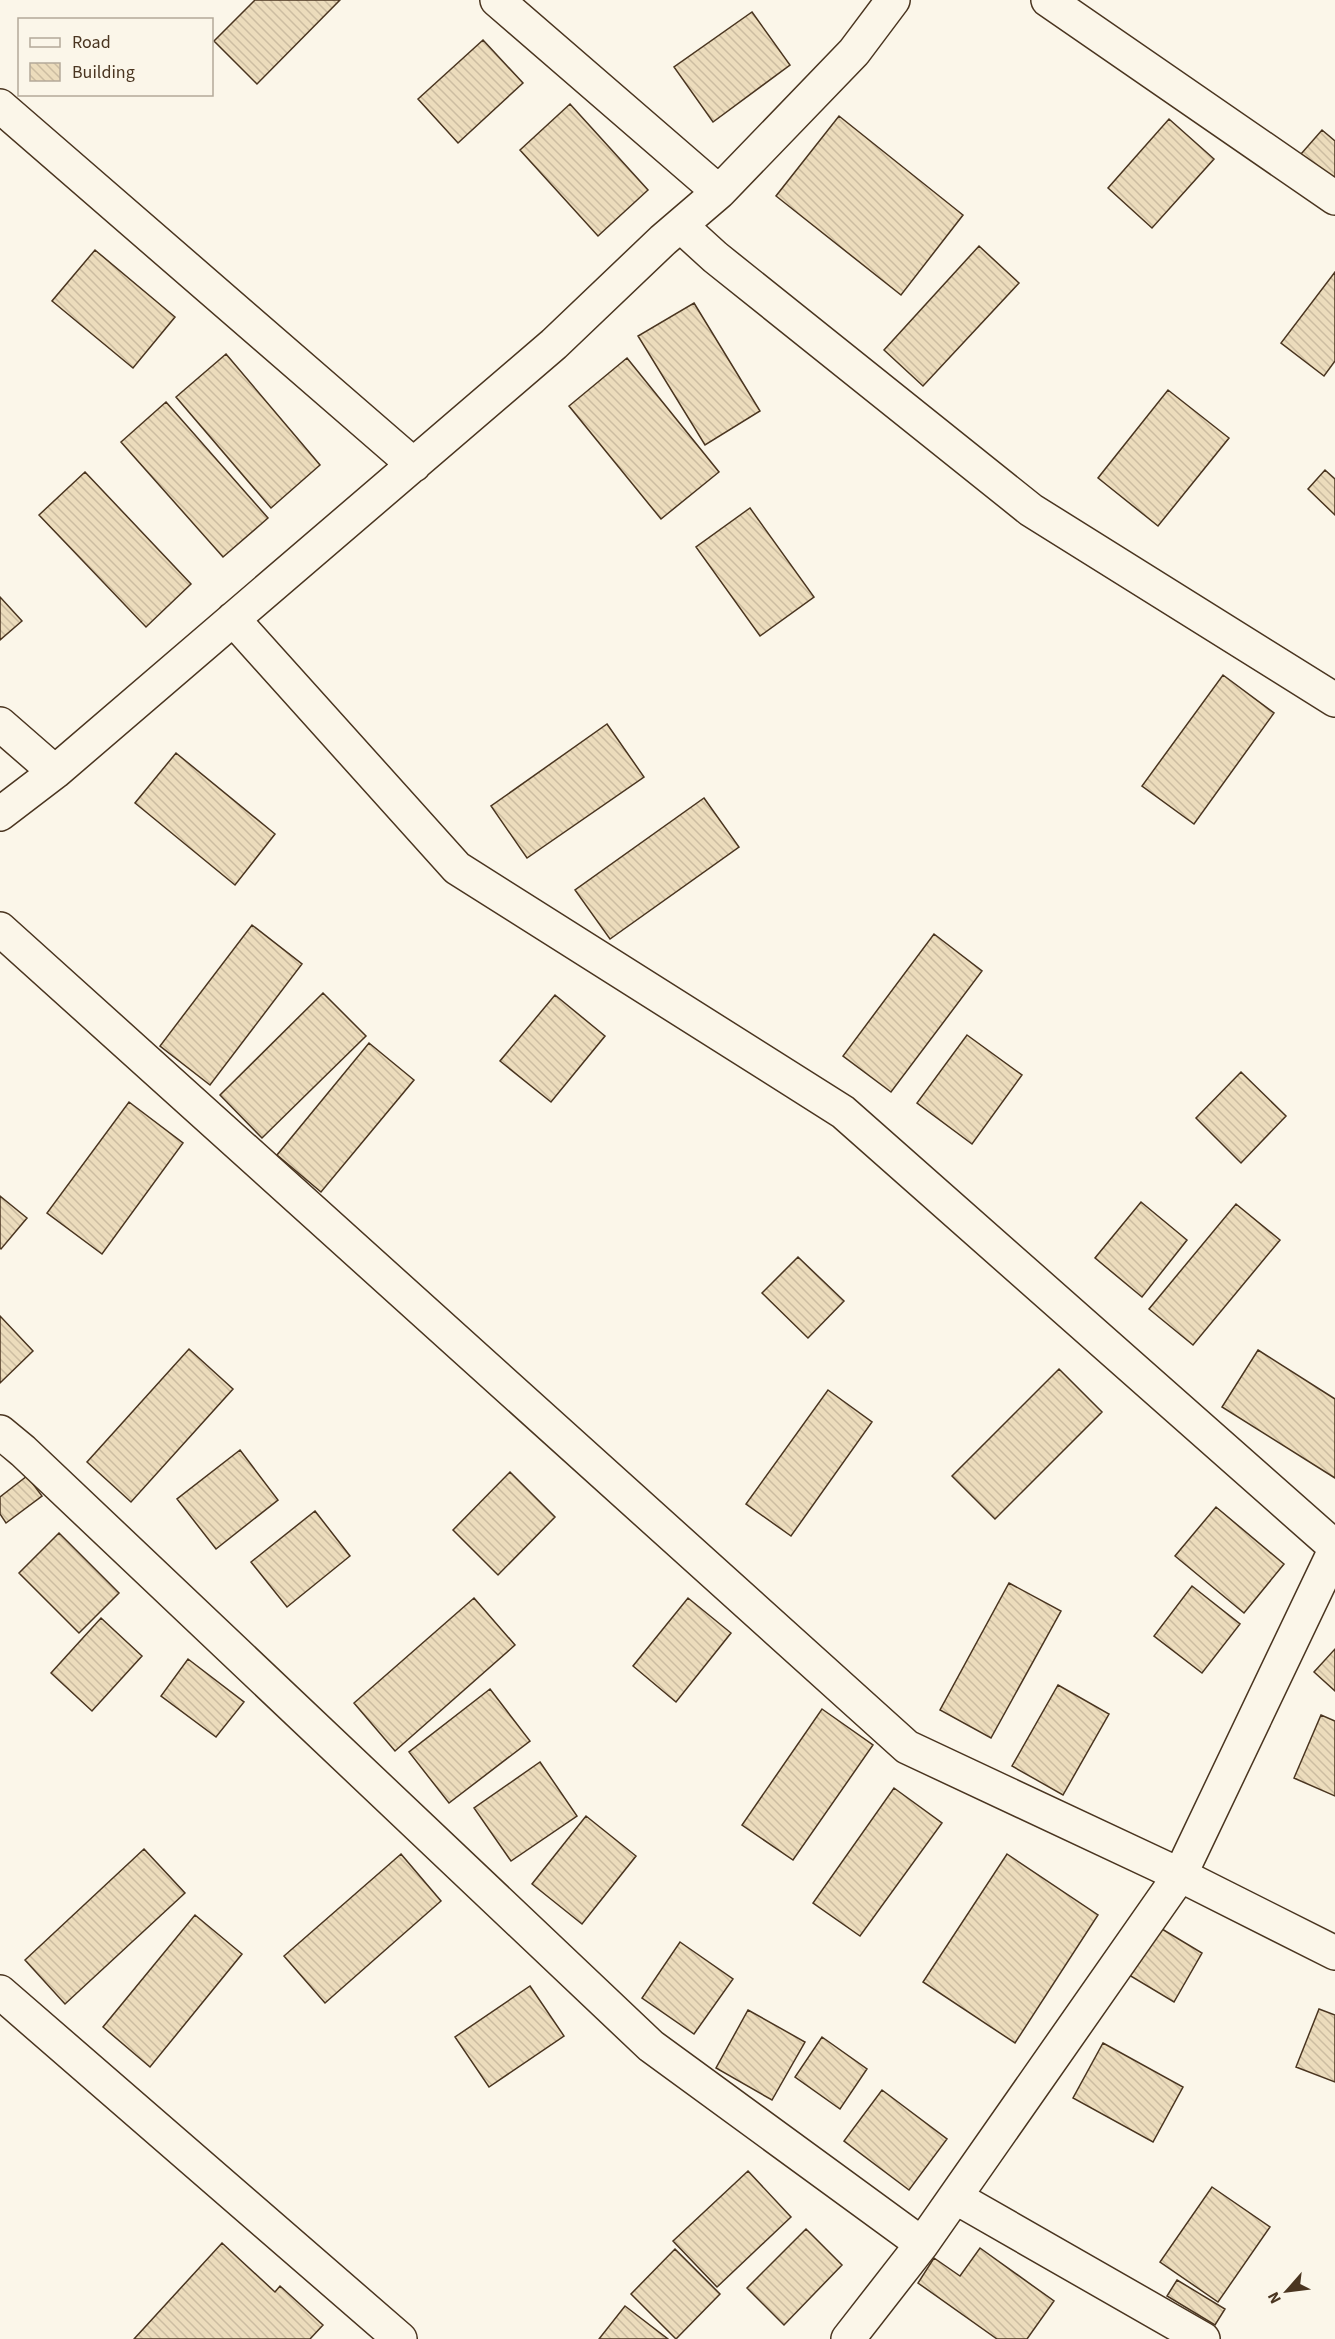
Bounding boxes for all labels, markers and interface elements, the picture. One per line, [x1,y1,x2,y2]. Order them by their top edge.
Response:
legend [18,18,213,96]
text: Road [72,30,111,55]
text: Building [72,60,135,85]
north arrow [1257,2261,1317,2321]
text: N [1262,2288,1287,2307]

